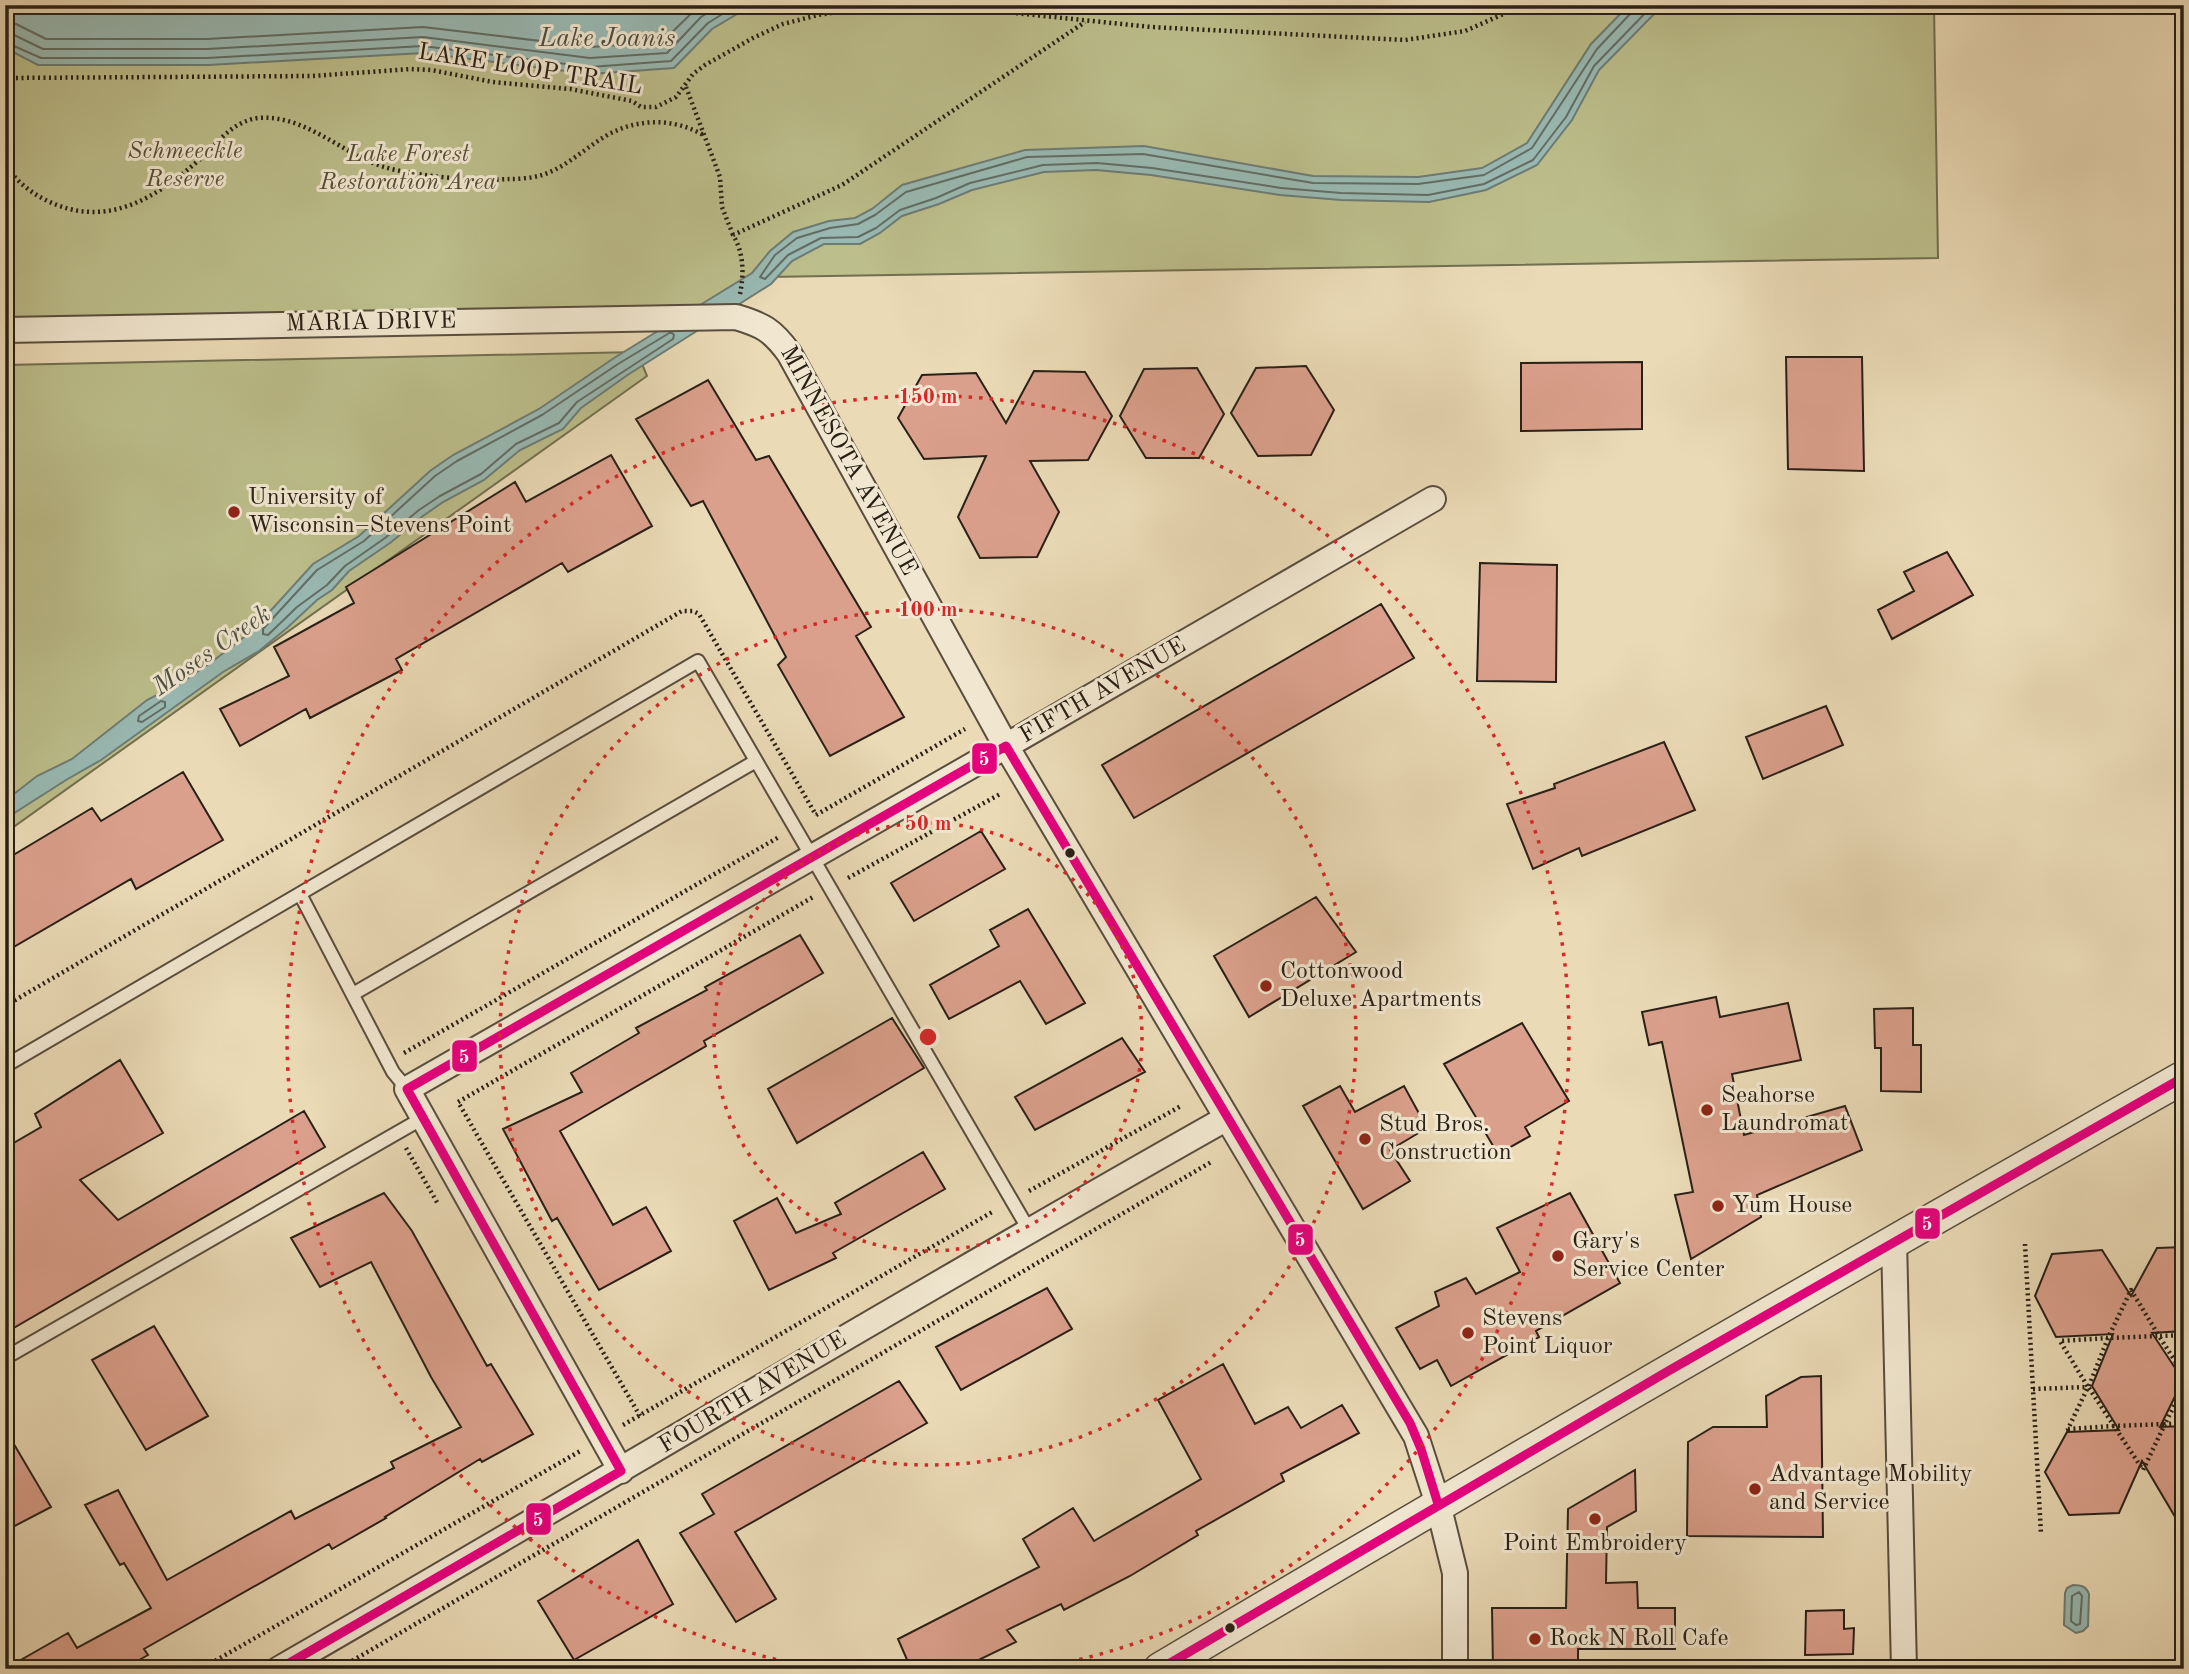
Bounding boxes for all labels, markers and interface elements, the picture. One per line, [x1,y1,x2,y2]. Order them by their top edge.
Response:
water label: Lake Joanis [538,26,675,52]
street label: LAKE LOOP TRAIL [416,40,644,100]
park label: Schmeeckle Reserve [127,140,243,192]
park label: Lake Forest Restoration Area [319,143,497,195]
street label: MARIA DRIVE [286,310,456,336]
street label: MINNESOTA AVENUE [775,342,921,580]
text: 150 m [898,387,958,408]
place label: University of Wisconsin–Stevens Point [248,486,511,538]
marker: University of Wisconsin–Stevens Point [226,504,242,520]
text: 100 m [898,600,958,621]
water label: Moses Creek [147,601,276,702]
street label: FIFTH AVENUE [1016,634,1190,748]
line badge: 5 [971,742,998,775]
text: 5 [978,751,990,770]
text: 50 m [904,814,952,835]
unlabelled marker [1063,846,1077,860]
place label: Cottonwood Deluxe Apartments [1280,960,1481,1012]
marker: Cottonwood Deluxe Apartments [1258,978,1274,994]
centre of rings [916,1025,940,1049]
line badge: 5 [451,1039,478,1073]
text: 5 [458,1049,470,1068]
place label: Seahorse Laundromat [1721,1084,1848,1136]
marker: Seahorse Laundromat [1699,1102,1715,1118]
place label: Stud Bros. Construction [1379,1113,1512,1165]
marker: Stud Bros. Construction [1357,1131,1373,1147]
place label: Yum House [1732,1194,1852,1218]
marker: Yum House [1710,1198,1726,1214]
line badge: 5 [1914,1207,1941,1240]
text: 5 [1921,1216,1933,1235]
line badge: 5 [1287,1223,1314,1256]
place label: Gary's Service Center [1572,1230,1725,1282]
text: 5 [1294,1232,1306,1251]
marker: Gary's Service Center [1550,1248,1566,1264]
place label: Stevens Point Liquor [1482,1307,1613,1359]
marker: Stevens Point Liquor [1460,1325,1476,1341]
street label: FOURTH AVENUE [655,1328,851,1458]
place label: Advantage Mobility and Service [1769,1463,1973,1515]
marker: Advantage Mobility and Service [1747,1481,1763,1497]
line badge: 5 [525,1502,552,1536]
marker: Point Embroidery [1587,1511,1603,1527]
text: 5 [532,1512,544,1531]
place label: Point Embroidery [1503,1532,1687,1556]
unlabelled marker [1223,1621,1237,1635]
place label: Rock N Roll Cafe [1549,1627,1729,1651]
marker: Rock N Roll Cafe [1527,1631,1543,1647]

